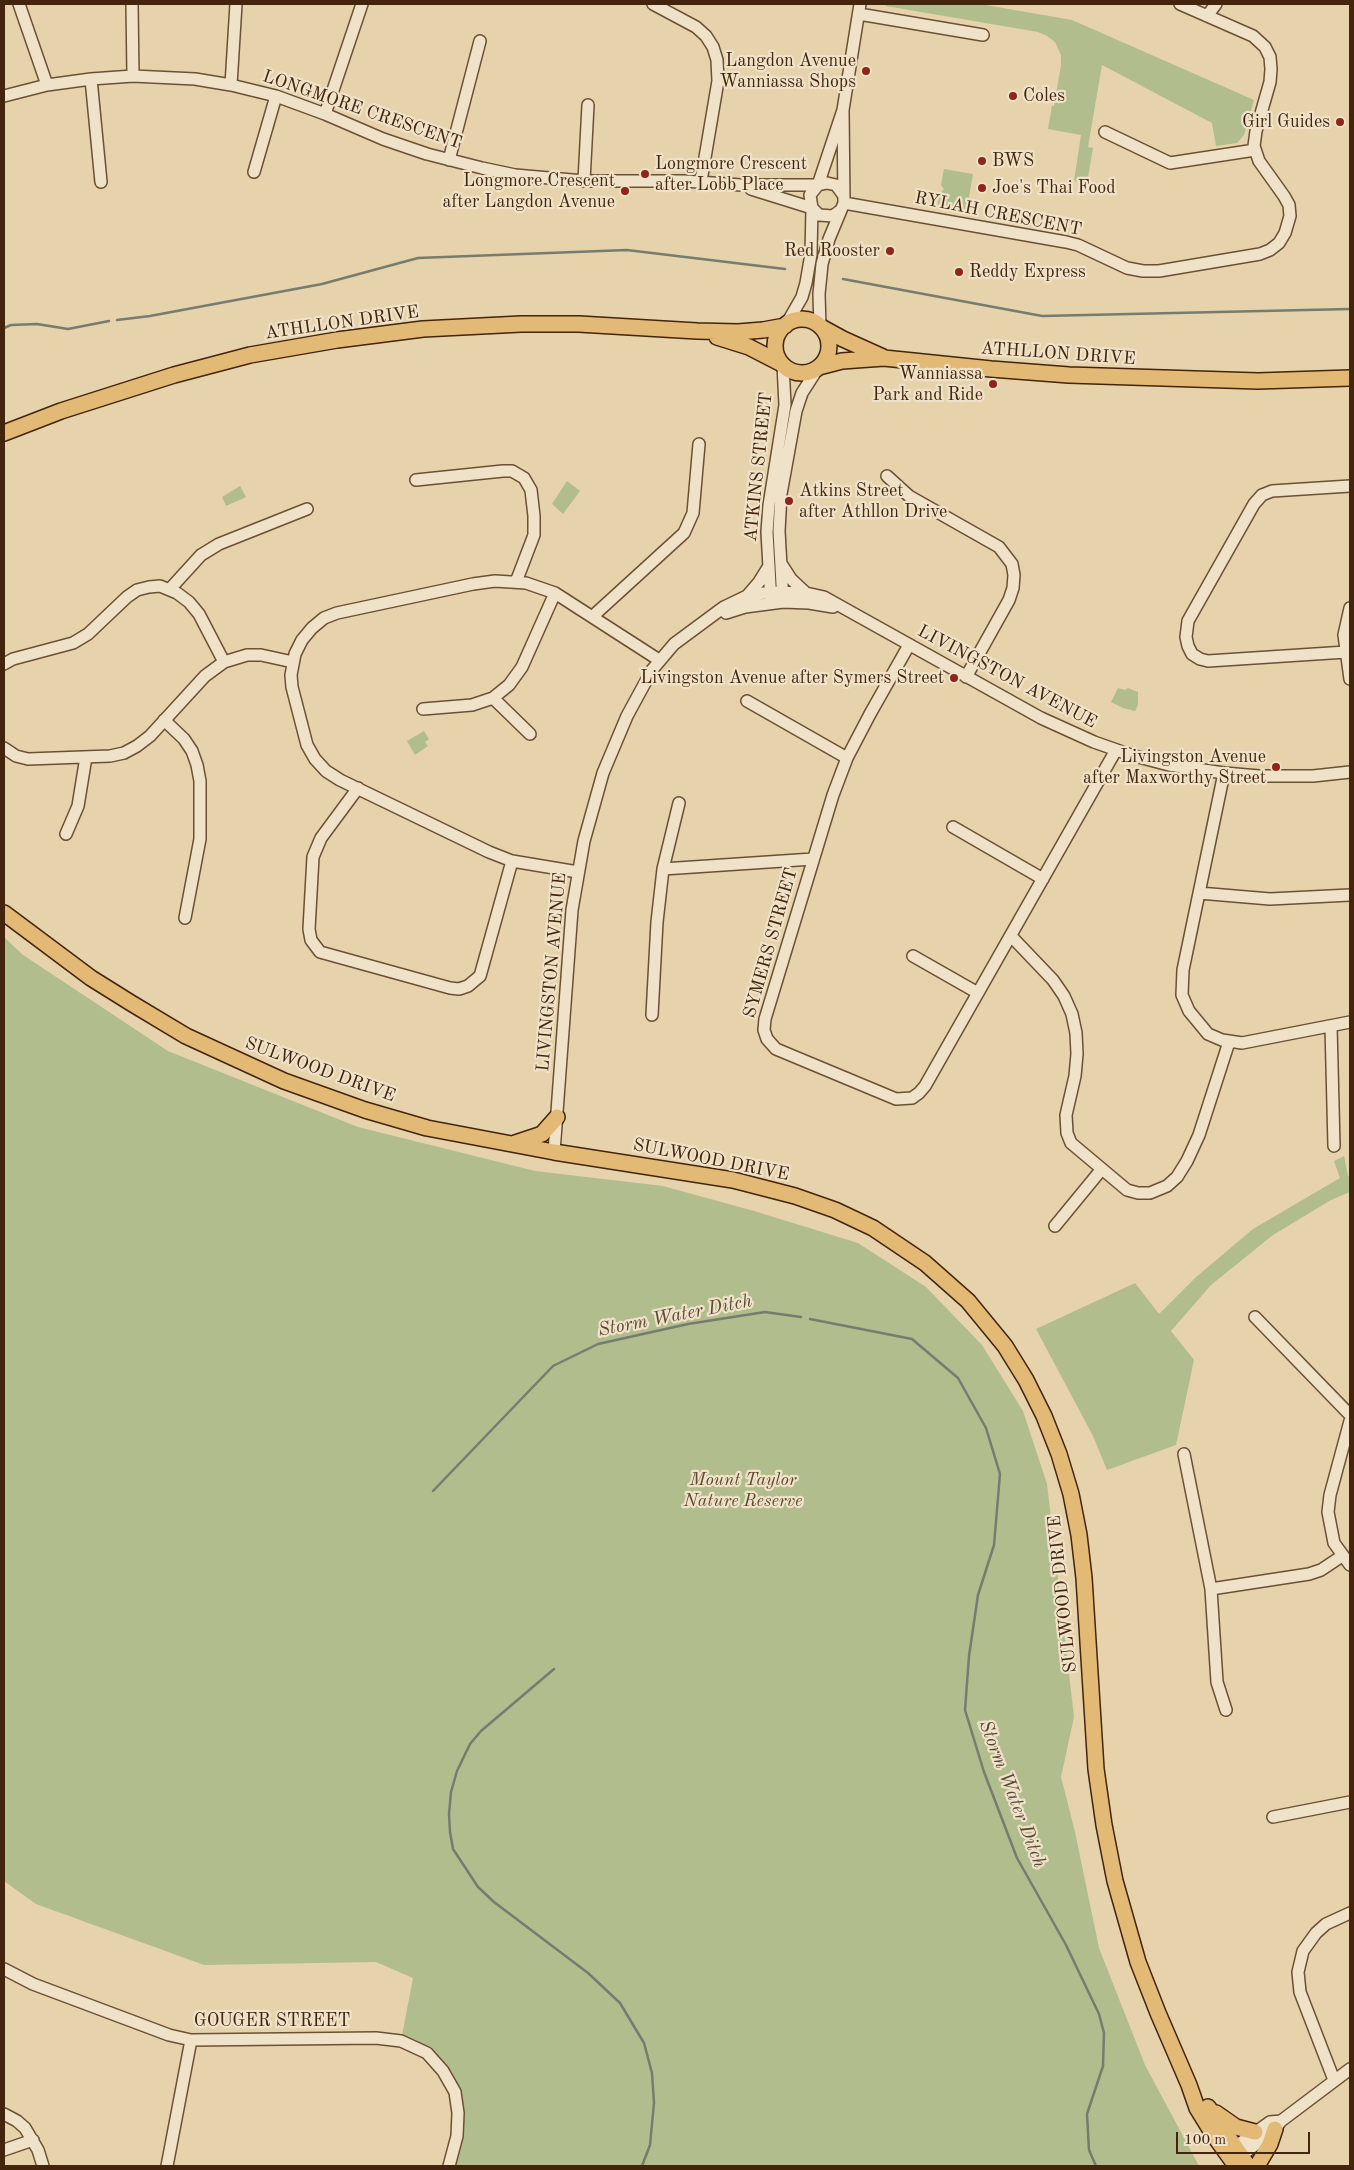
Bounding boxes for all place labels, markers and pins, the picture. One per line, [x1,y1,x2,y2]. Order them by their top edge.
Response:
place label: Langdon Avenue Wanniassa Shops [720,50,856,92]
marker: Langdon Avenue Wanniassa Shops [860,65,872,77]
place label: Coles [1023,85,1065,107]
marker: Coles [1007,90,1019,102]
place label: Girl Guides [1242,111,1330,133]
marker: Girl Guides [1334,116,1346,128]
place label: BWS [992,150,1034,172]
place label: Longmore Crescent after Lobb Place [655,153,807,195]
marker: BWS [976,155,988,167]
marker: Longmore Crescent after Lobb Place [639,168,651,180]
place label: Longmore Crescent after Langdon Avenue [443,170,615,212]
place label: Joe's Thai Food [992,177,1116,199]
marker: Joe's Thai Food [976,182,988,194]
marker: Longmore Crescent after Langdon Avenue [619,185,631,197]
place label: Red Rooster [784,240,880,262]
marker: Red Rooster [884,245,896,257]
place label: Reddy Express [969,261,1086,283]
marker: Reddy Express [953,266,965,278]
place label: Wanniassa Park and Ride [872,363,983,406]
marker: Wanniassa Park and Ride [987,378,999,390]
place label: Atkins Street after Athllon Drive [799,480,947,522]
marker: Atkins Street after Athllon Drive [783,495,795,507]
place label: Livingston Avenue after Symers Street [640,667,944,689]
marker: Livingston Avenue after Symers Street [948,672,960,684]
place label: Livingston Avenue after Maxworthy Street [1083,746,1266,789]
marker: Livingston Avenue after Maxworthy Street [1270,761,1282,773]

